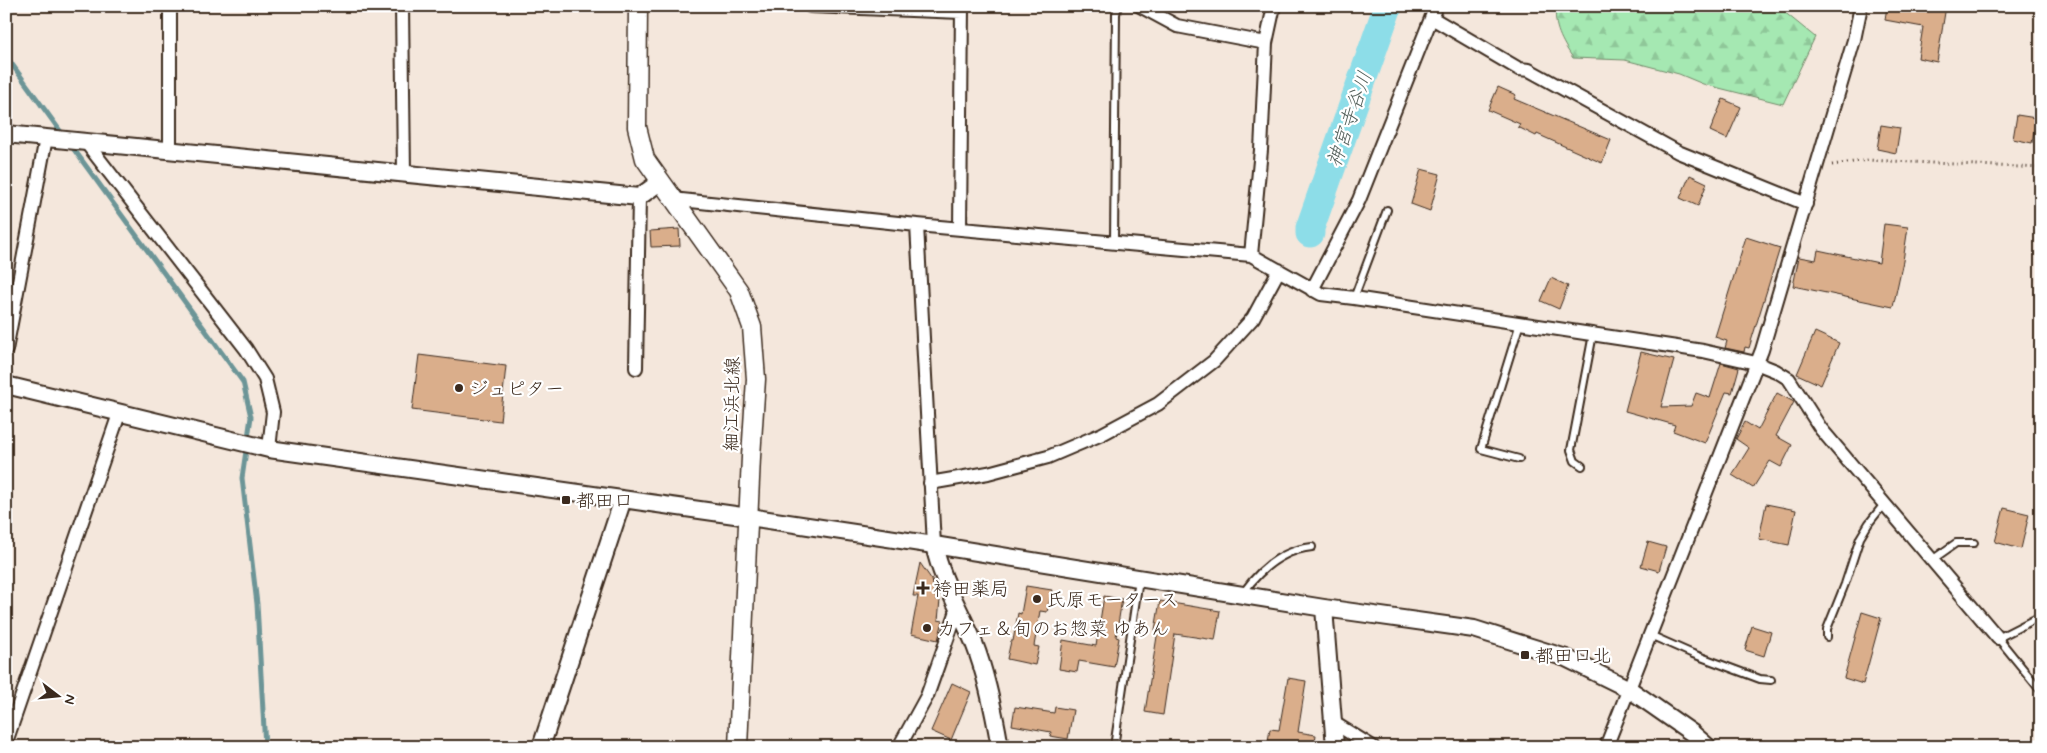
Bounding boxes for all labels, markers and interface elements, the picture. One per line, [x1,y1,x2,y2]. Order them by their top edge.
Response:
water label: 神宮寺谷川 [1321,68,1379,171]
street label: 細江浜北線 [719,356,746,452]
place label: ジュピター [469,377,564,402]
marker: ジュピター [453,382,465,394]
place label: 都田口 [576,489,633,514]
marker: 都田口 [560,494,572,506]
place label: 袴田薬局 [933,577,1009,602]
marker: 袴田薬局 [917,582,929,594]
place label: 氏原モータース [1047,588,1178,613]
marker: 氏原モータース [1031,593,1043,605]
place label: カフェ＆旬のお惣菜 ゆあん [937,617,1170,642]
marker: カフェ＆旬のお惣菜 ゆあん [921,622,933,634]
place label: 都田口北 [1535,644,1611,669]
marker: 都田口北 [1519,649,1531,661]
north arrow [32,670,82,720]
text: N [60,692,79,706]

